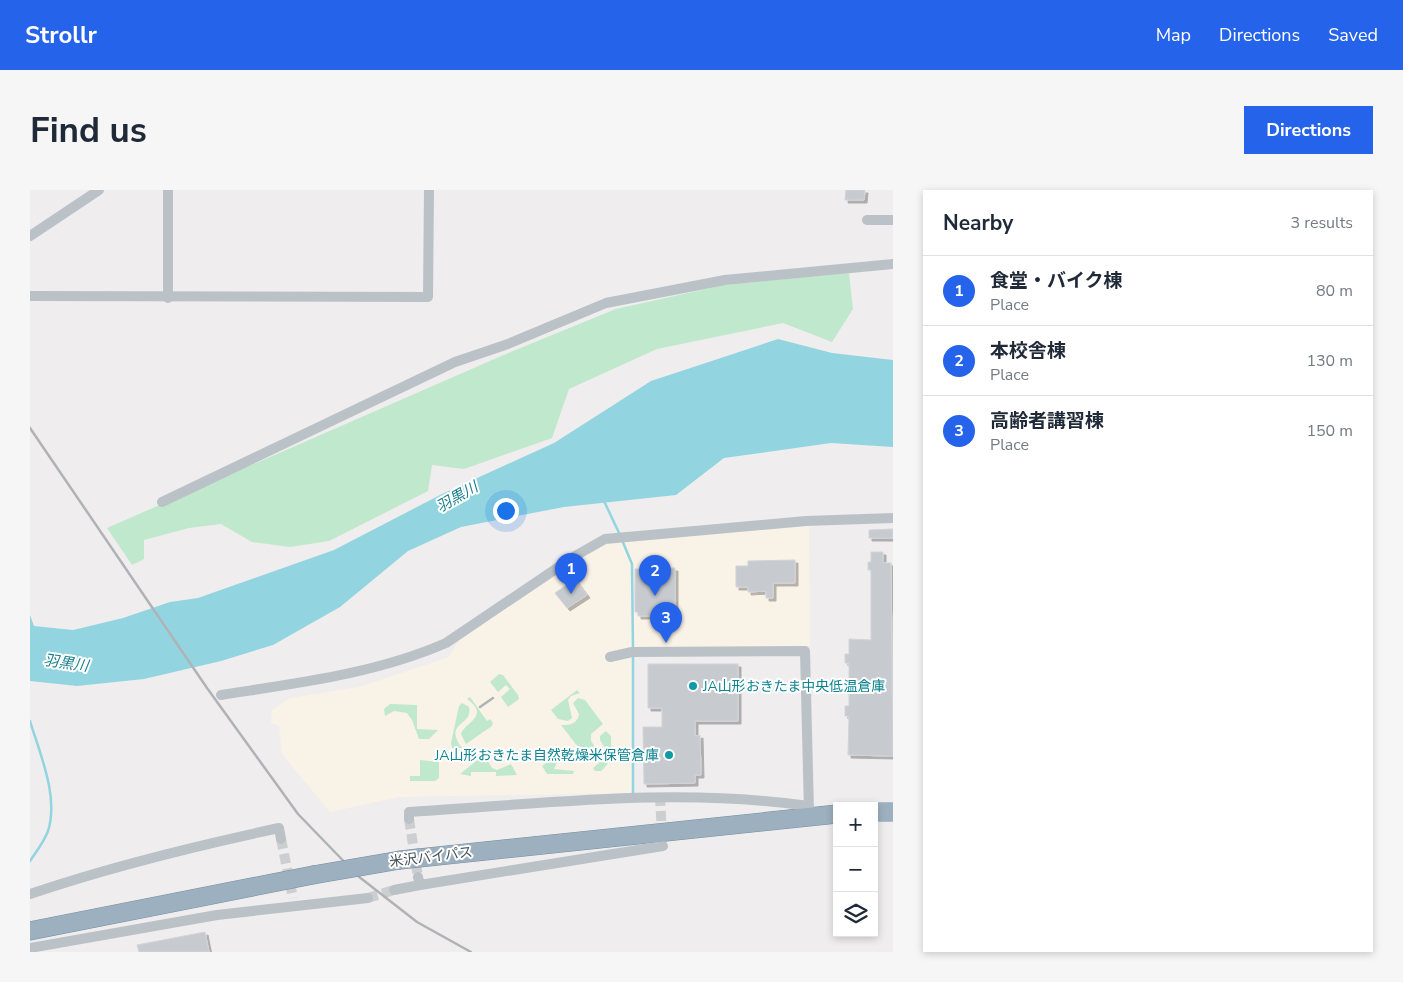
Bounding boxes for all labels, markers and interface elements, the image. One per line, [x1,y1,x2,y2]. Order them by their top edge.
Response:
text: Strollr [25,19,97,51]
text: Map [1156,23,1191,47]
text: Directions [1219,23,1300,47]
text: Saved [1328,23,1378,47]
button: Directions [1244,106,1373,154]
text: Find us [30,107,147,154]
text: Nearby [943,209,1013,237]
text: 3 results [1291,212,1353,234]
text: 食堂・バイク棟 [990,268,1123,294]
text: 1 [954,280,964,302]
text: 80 m [1316,280,1353,302]
text: Place [990,294,1029,316]
text: 本校舎棟 [990,338,1066,364]
text: 2 [954,350,964,372]
text: 130 m [1306,350,1353,372]
text: Place [990,364,1029,386]
text: 高齢者講習棟 [990,408,1104,434]
text: 3 [954,420,964,442]
text: 150 m [1306,420,1353,442]
text: Place [990,434,1029,456]
water label: 羽黒川 [433,476,483,517]
your location [493,498,519,524]
pin: 1 [555,553,587,594]
pin: 2 [639,555,671,596]
pin: 3 [650,602,682,643]
water label: 羽黒川 [42,650,92,676]
place label: JA山形おきたま中央低温倉庫 [702,677,885,696]
marker: JA山形おきたま中央低温倉庫 [687,680,699,692]
place label: JA山形おきたま自然乾燥米保管倉庫 [434,746,659,765]
marker: JA山形おきたま自然乾燥米保管倉庫 [663,749,675,761]
map controls [833,802,878,937]
button: + [833,802,878,847]
street label: 米沢バイパス [388,842,474,872]
button: − [833,847,878,892]
button: layers [833,892,878,937]

